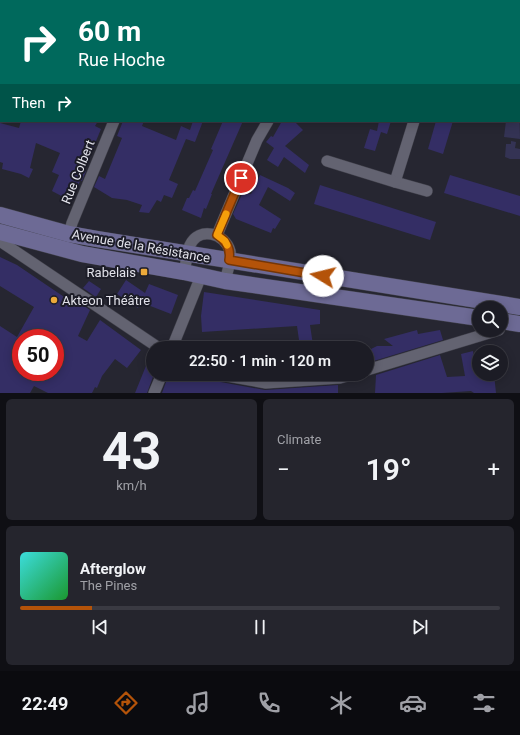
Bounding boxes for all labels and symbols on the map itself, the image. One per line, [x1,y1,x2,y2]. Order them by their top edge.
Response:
street label: Rue Colbert [58,138,98,206]
pin [224,161,258,195]
street label: Avenue de la Résistance [71,226,212,266]
position arrow [302,255,344,297]
place label: Rabelais [87,265,136,280]
marker: Rabelais [139,267,149,277]
place label: Akteon Théâtre [62,293,150,308]
marker: Akteon Théâtre [49,295,59,305]
speed limit sign: 50 [12,329,64,381]

